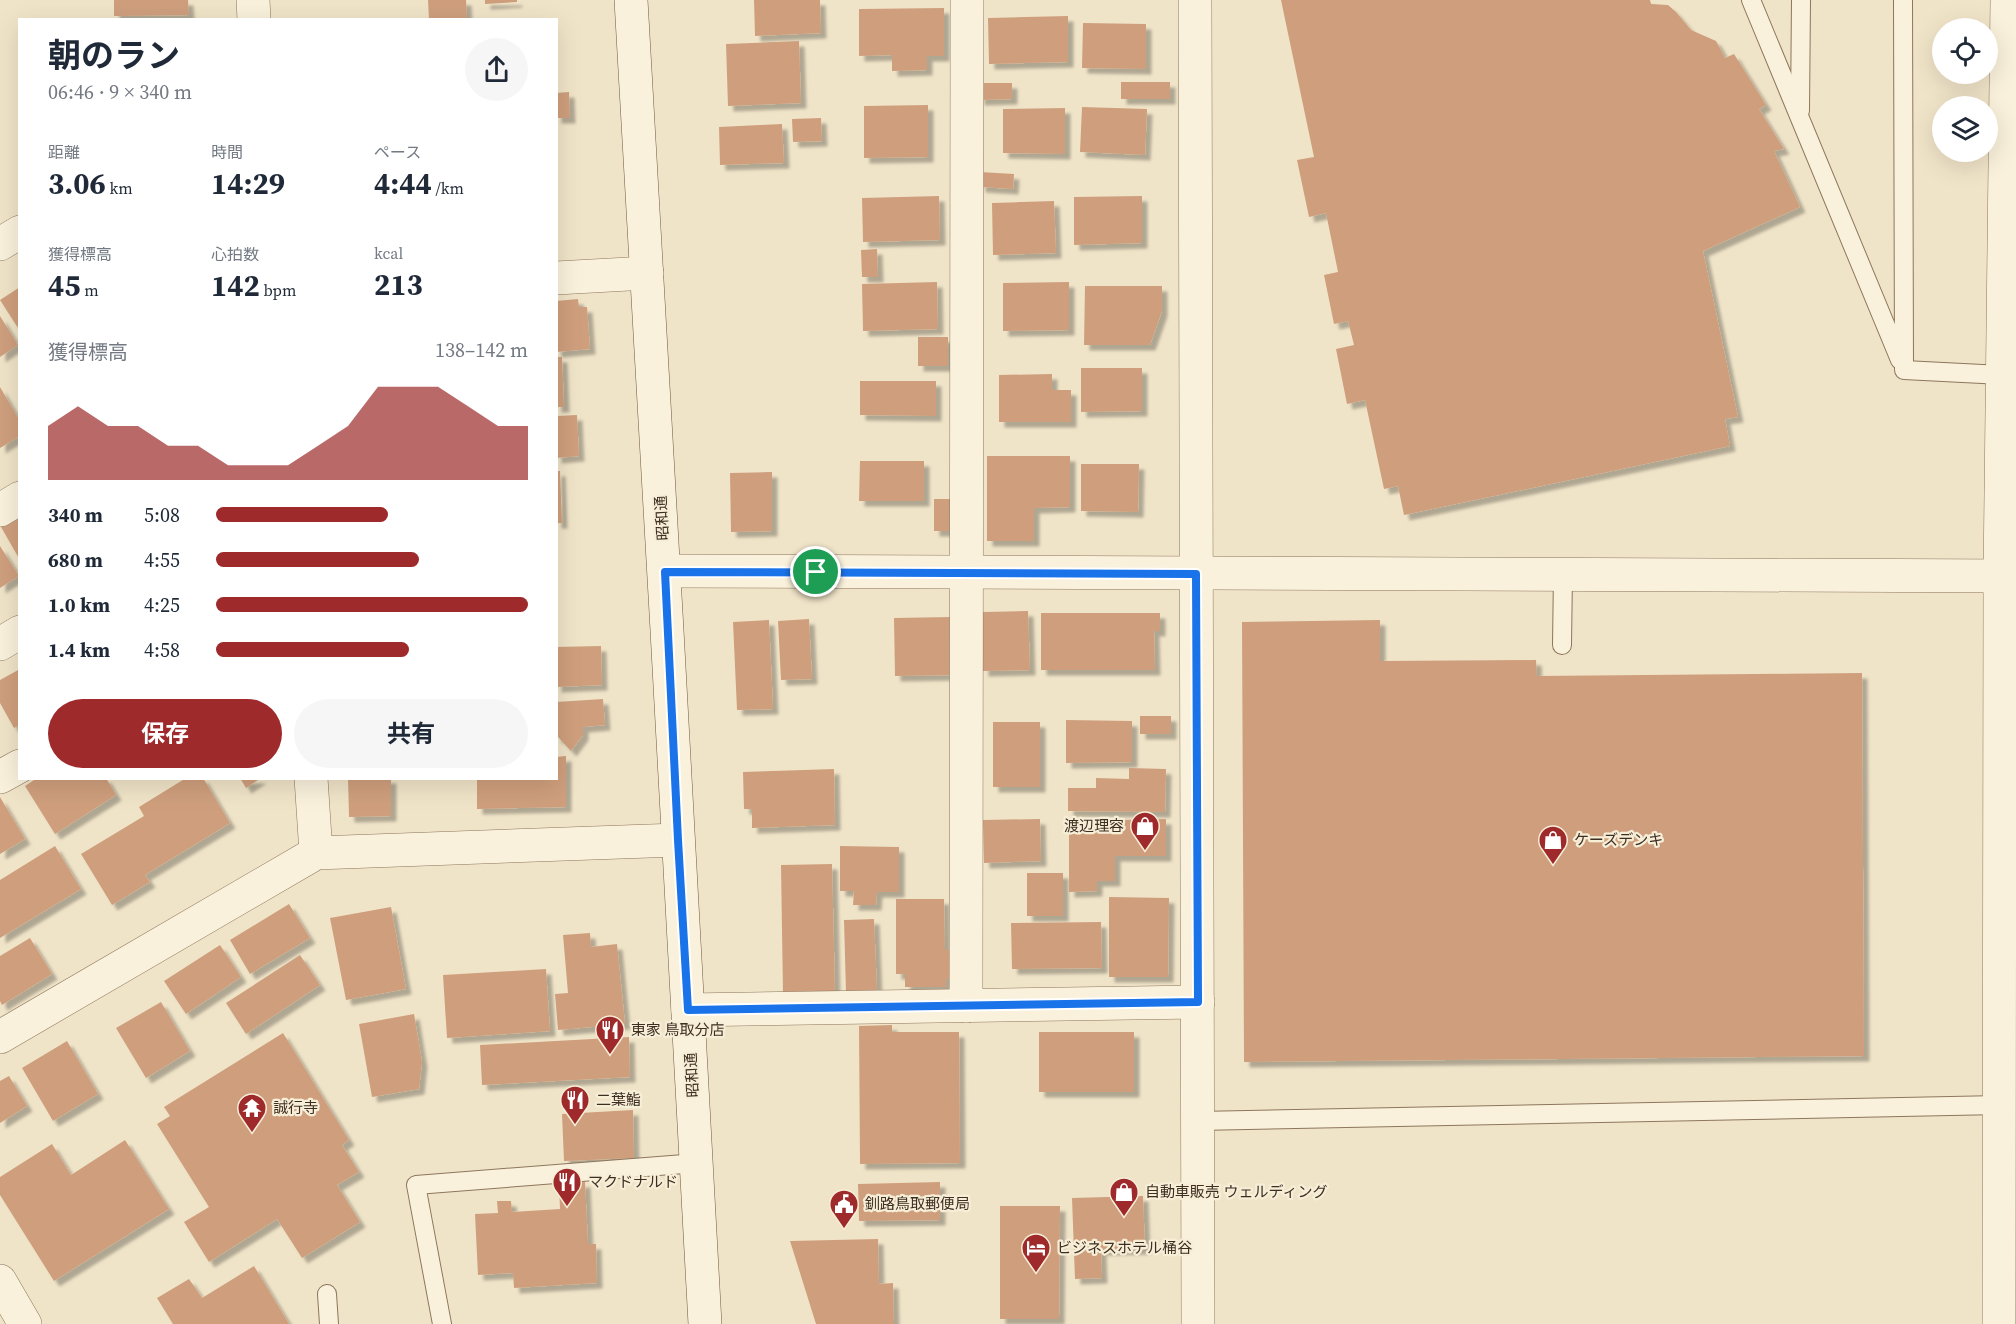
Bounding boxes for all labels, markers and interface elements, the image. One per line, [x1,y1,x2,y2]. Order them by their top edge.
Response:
map controls [1932,18,1998,162]
button: locate [1932,18,1998,84]
text: 朝のラン [48,33,180,78]
button: share [465,38,528,101]
text: 06:46 · 9 × 340 m [48,78,192,106]
button: layers [1932,96,1998,162]
text: 距離 [48,141,80,163]
text: 時間 [211,141,243,163]
text: ペース [374,141,421,163]
text: 3.06 [48,163,106,204]
text: 14:29 [211,163,285,204]
text: 4:44 [374,163,432,204]
text: km [106,177,133,199]
text: /km [432,177,464,199]
text: kcal [374,242,403,264]
text: 獲得標高 [48,243,112,265]
text: 心拍数 [211,243,259,265]
text: 213 [374,264,423,305]
text: 45 [48,265,81,306]
text: 142 [211,265,260,306]
text: m [81,279,99,301]
text: bpm [260,279,296,301]
text: 138–142 m [435,336,528,364]
text: 獲得標高 [48,338,128,366]
street label: 昭和通 [650,495,673,541]
text: 340 m [48,501,103,529]
text: 5:08 [144,501,180,529]
text: 680 m [48,546,103,574]
text: 4:55 [144,546,180,574]
pin [790,546,841,597]
icon: arrive [799,555,832,588]
text: 1.0 km [48,591,110,619]
text: 4:25 [144,591,180,619]
text: 1.4 km [48,636,110,664]
text: 4:58 [144,636,180,664]
button: 保存 [48,699,282,768]
button: 共有 [294,699,528,768]
shop icon: 渡辺理容 [1129,810,1161,852]
place label: 渡辺理容 [1064,815,1124,836]
shop icon: ケーズデンキ [1537,824,1569,866]
place label: ケーズデンキ [1574,829,1663,850]
restaurant icon: 東家 鳥取分店 [594,1014,626,1056]
place label: 東家 鳥取分店 [631,1019,725,1040]
street label: 昭和通 [680,1052,703,1098]
restaurant icon: 二葉鮨 [559,1084,591,1126]
place label: 二葉鮨 [596,1089,641,1110]
temple icon: 誠行寺 [236,1092,268,1134]
place label: 誠行寺 [273,1097,318,1118]
restaurant icon: マクドナルド [551,1166,583,1208]
place label: マクドナルド [588,1171,678,1192]
shop icon: 自動車販売 ウェルディング [1108,1176,1140,1218]
place label: 自動車販売 ウェルディング [1145,1181,1327,1202]
public building icon: 釧路鳥取郵便局 [828,1188,860,1230]
place label: 釧路鳥取郵便局 [865,1193,970,1214]
hotel icon: ビジネスホテル桶谷 [1020,1232,1052,1274]
place label: ビジネスホテル桶谷 [1057,1237,1192,1258]

